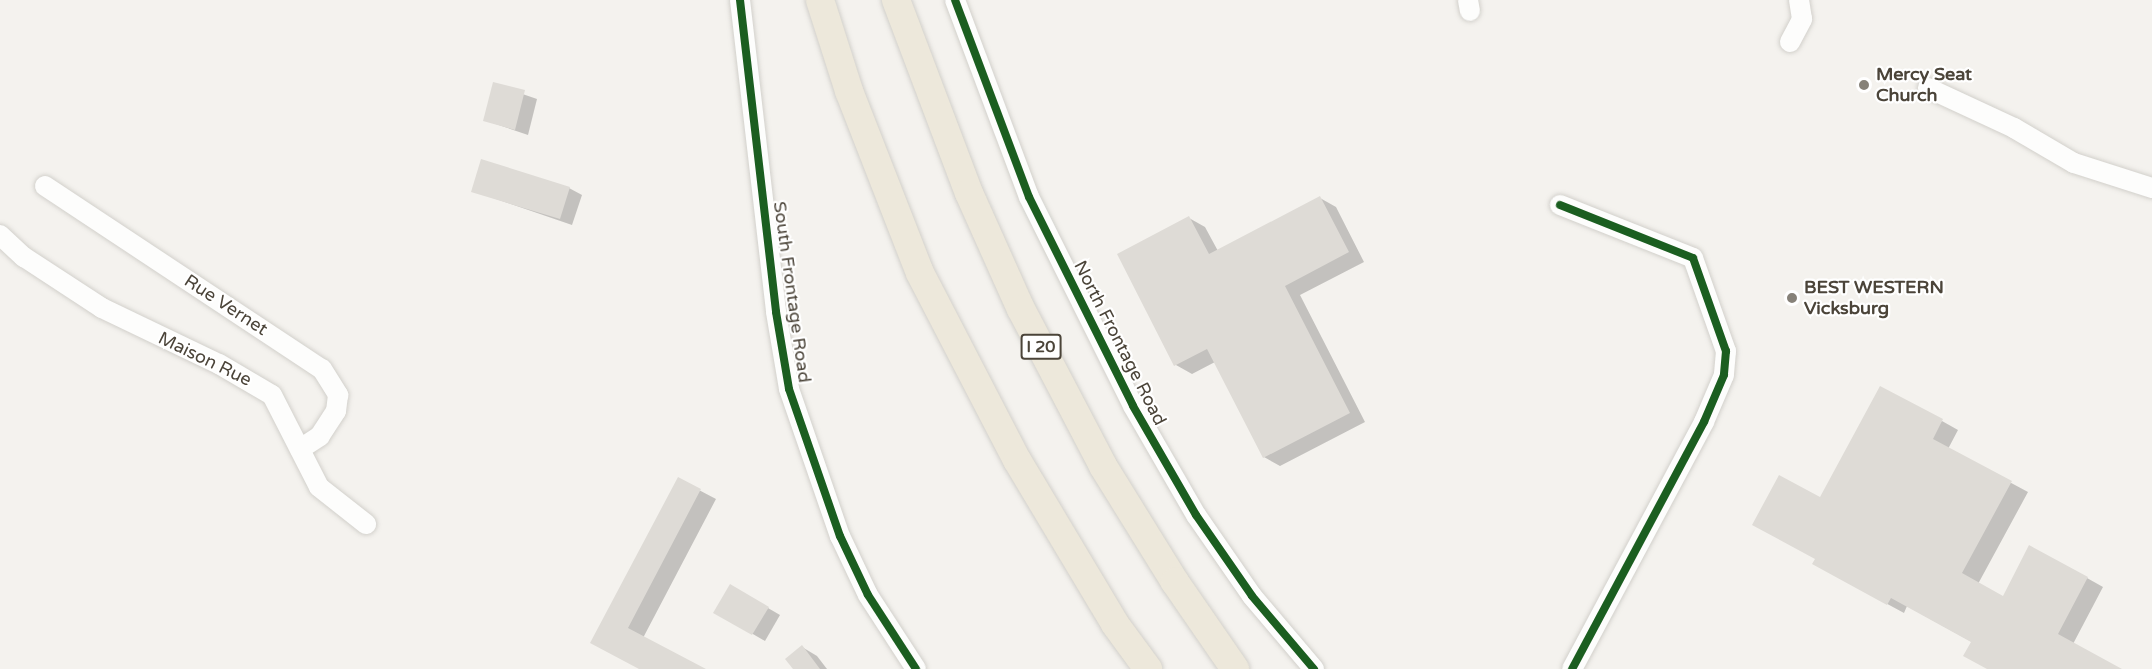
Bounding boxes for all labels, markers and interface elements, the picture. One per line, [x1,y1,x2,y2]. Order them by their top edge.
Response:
place label: Mercy Seat Church [1876,64,1972,106]
marker: Mercy Seat Church [1857,78,1871,92]
street label: South Frontage Road [769,200,815,384]
street label: North Frontage Road [1069,257,1171,429]
street label: Rue Vernet [180,270,272,340]
place label: BEST WESTERN Vicksburg [1804,277,1944,320]
marker: BEST WESTERN Vicksburg [1785,291,1799,305]
street label: Maison Rue [155,327,255,391]
road number: I 20 [1020,334,1062,360]

